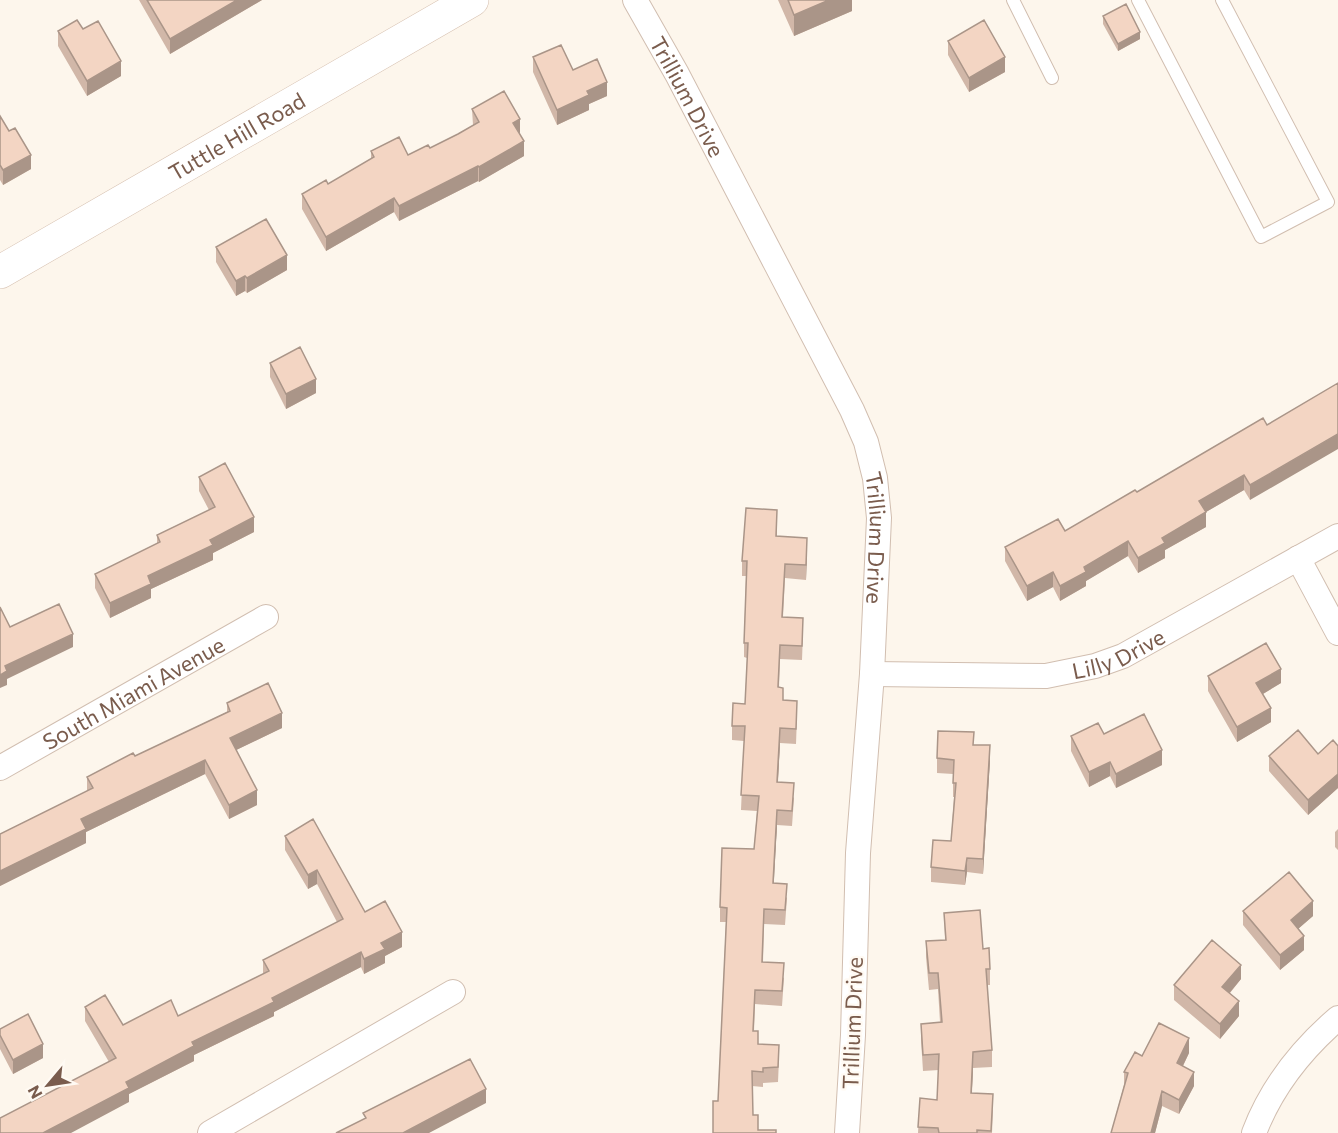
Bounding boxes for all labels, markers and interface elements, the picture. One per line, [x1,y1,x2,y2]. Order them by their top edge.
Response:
street label: Trillium Drive [645,31,731,161]
street label: Tuttle Hill Road [163,86,310,186]
street label: Trillium Drive [860,469,893,605]
street label: Lilly Drive [1070,622,1169,684]
street label: South Miami Avenue [37,630,229,755]
street label: Trillium Drive [836,956,868,1090]
north arrow [18,1055,78,1115]
text: N [23,1083,46,1102]

